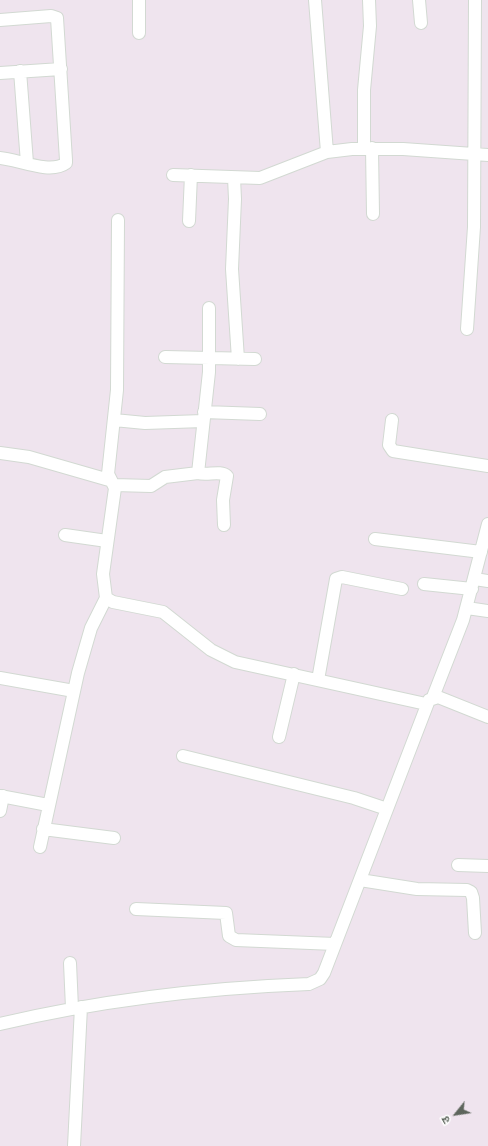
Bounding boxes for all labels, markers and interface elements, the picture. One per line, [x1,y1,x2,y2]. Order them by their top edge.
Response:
north arrow [436,1094,476,1134]
text: उ [439,1114,452,1126]

